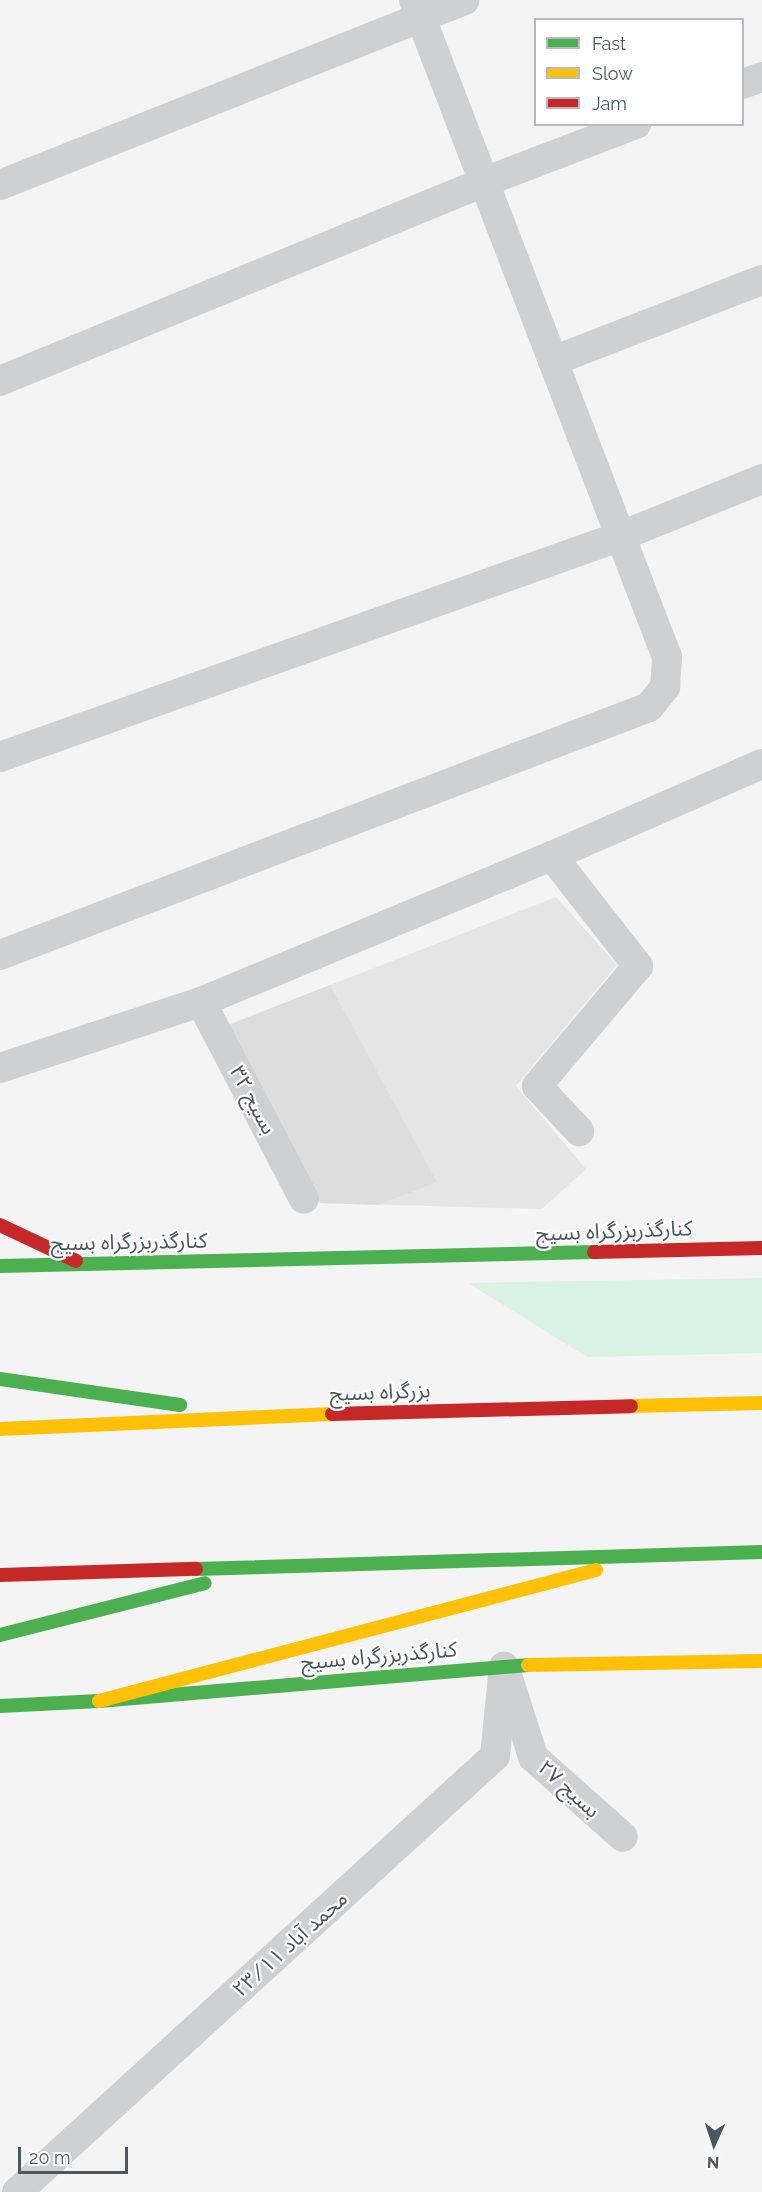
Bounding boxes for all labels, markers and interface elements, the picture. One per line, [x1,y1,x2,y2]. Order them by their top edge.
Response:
legend [534,18,744,126]
text: Fast [592,33,626,54]
text: Slow [592,63,633,84]
text: Jam [592,93,627,114]
street label: بسیج ۳۲ [224,1061,282,1139]
street label: کنارگذربزرگراه بسیج [535,1216,693,1246]
street label: کنارگذربزرگراه بسیج [50,1228,208,1256]
street label: بزرگراه بسیج [329,1378,431,1406]
street label: کنارگذربزرگراه بسیج [300,1637,458,1675]
street label: بسیج ۲۷ [533,1755,605,1823]
street label: محمد آباد ۲۳/۱۱ [227,1886,353,2002]
north arrow [684,2114,744,2174]
scale bar [21,2135,130,2173]
text: 20 m [29,2147,71,2168]
text: N [706,2153,720,2172]

